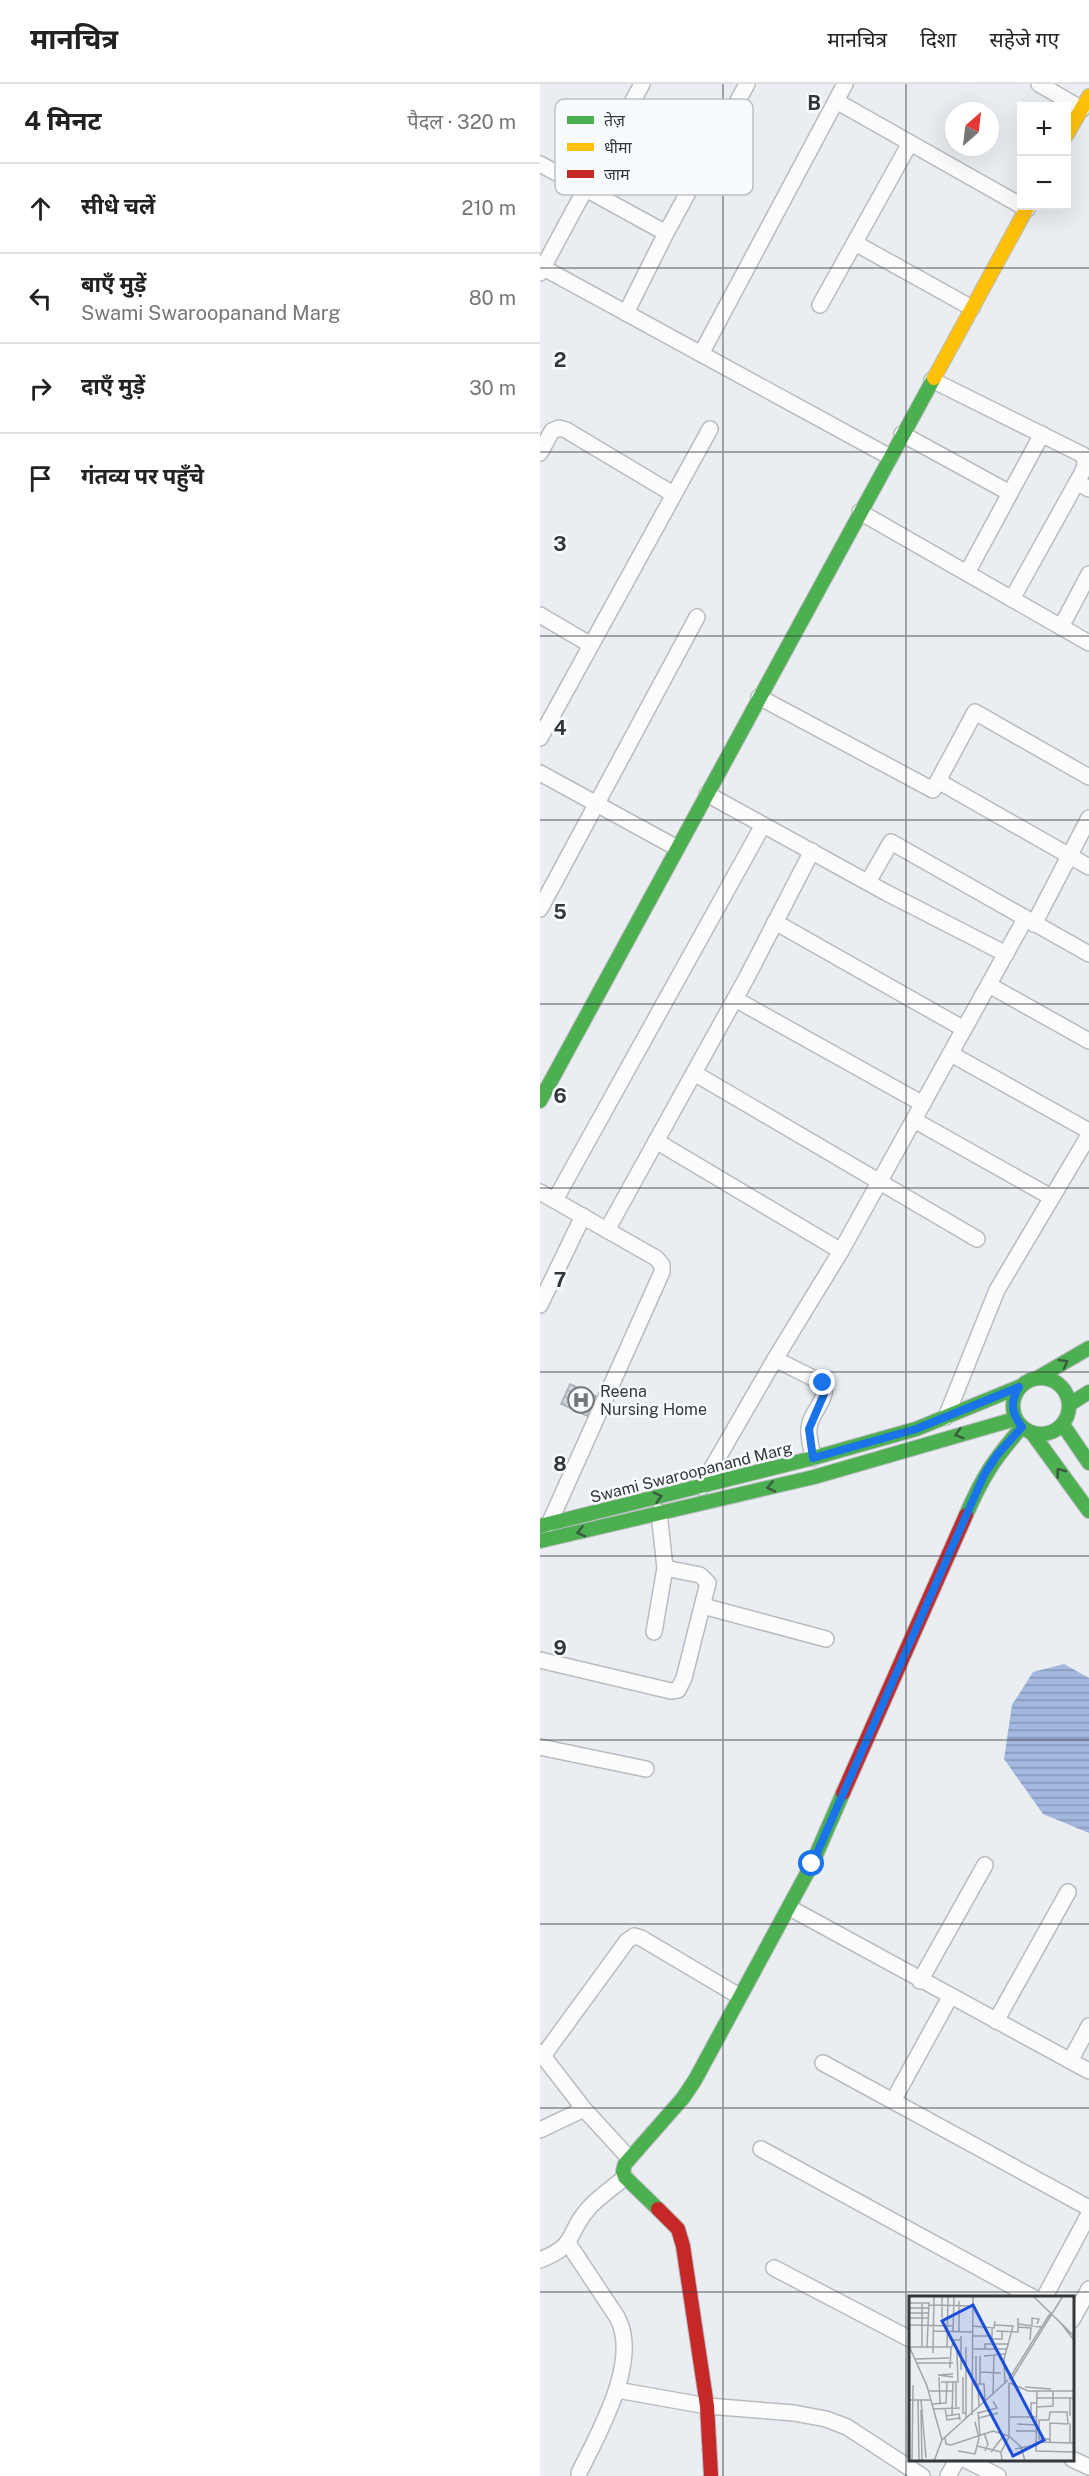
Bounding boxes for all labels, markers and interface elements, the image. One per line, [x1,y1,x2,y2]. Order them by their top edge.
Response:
text: मानचित्र [30,22,118,55]
text: मानचित्र [827,27,887,52]
text: दिशा [920,27,957,52]
text: सहेजे गए [990,27,1059,52]
text: B [807,91,821,115]
legend [555,99,753,195]
north arrow [945,102,999,156]
map controls [1017,102,1071,210]
button: + [1017,102,1071,156]
text: 4 मिनट [24,105,102,136]
text: पैदल · 320 m [407,110,516,134]
text: तेज़ [604,111,626,130]
text: धीमा [604,138,633,157]
button: − [1017,156,1071,210]
text: जाम [604,165,630,184]
icon: ahead [24,192,57,225]
text: सीधे चलें [81,193,155,219]
text: 210 m [462,196,516,220]
text: बाएँ मुड़ें [81,271,146,297]
icon: left [24,282,57,315]
text: 80 m [469,286,516,310]
text: Swami Swaroopanand Marg [81,301,341,325]
text: 2 [554,348,566,372]
icon: right [24,372,57,405]
text: दाएँ मुड़ें [81,373,145,399]
text: 30 m [469,376,516,400]
icon: arrive [24,462,57,495]
text: गंतव्य पर पहुँचे [81,463,204,489]
text: 3 [553,532,567,556]
text: 4 [553,716,567,740]
text: 5 [553,900,567,924]
text: 6 [553,1084,567,1108]
text: 7 [554,1268,566,1292]
one-way arrow [1058,1359,1068,1370]
route end [809,1369,835,1395]
place label: Reena Nursing Home [600,1382,707,1419]
hospital icon: Reena Nursing Home [566,1385,596,1415]
one-way arrow [954,1427,965,1439]
street label: Swami Swaroopanand Marg [588,1438,794,1507]
text: 8 [553,1452,567,1476]
one-way arrow [1057,1467,1068,1478]
one-way arrow [766,1480,776,1493]
one-way arrow [653,1491,663,1504]
one-way arrow [576,1524,586,1537]
text: 9 [553,1636,567,1660]
route start [798,1850,824,1876]
inset map [909,2296,1074,2461]

